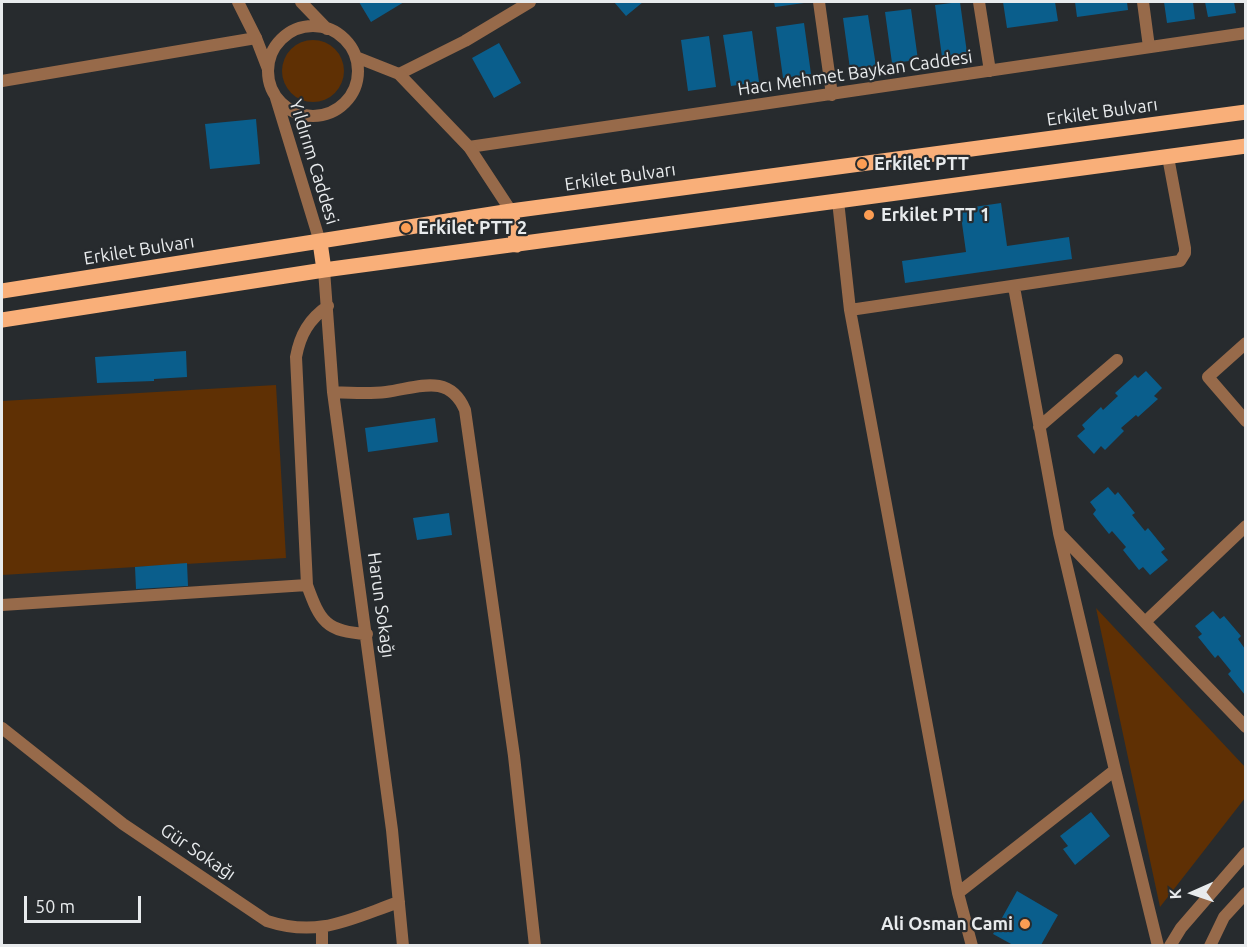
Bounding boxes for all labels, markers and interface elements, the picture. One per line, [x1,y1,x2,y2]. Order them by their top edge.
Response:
street label: Hacı Mehmet Baykan Caddesi [736,46,974,100]
street label: Erkilet Bulvarı [1045,94,1159,130]
street label: Yıldırım Caddesi [285,97,343,227]
place label: Erkilet PTT [874,153,969,175]
marker: Erkilet PTT [855,157,869,171]
street label: Erkilet Bulvarı [563,159,677,195]
place label: Erkilet PTT 1 [881,204,990,226]
marker: Erkilet PTT 1 [862,208,876,222]
place label: Erkilet PTT 2 [418,217,527,239]
marker: Erkilet PTT 2 [399,221,413,235]
street label: Erkilet Bulvarı [82,231,196,269]
street label: Harun Sokağı [363,551,399,659]
street label: Gür Sokağı [156,819,240,885]
north arrow [1163,863,1223,923]
scale bar [27,884,144,922]
text: K [1166,888,1184,900]
text: 50 m [35,896,75,916]
place label: Ali Osman Cami [881,913,1013,935]
marker: Ali Osman Cami [1018,917,1032,931]

